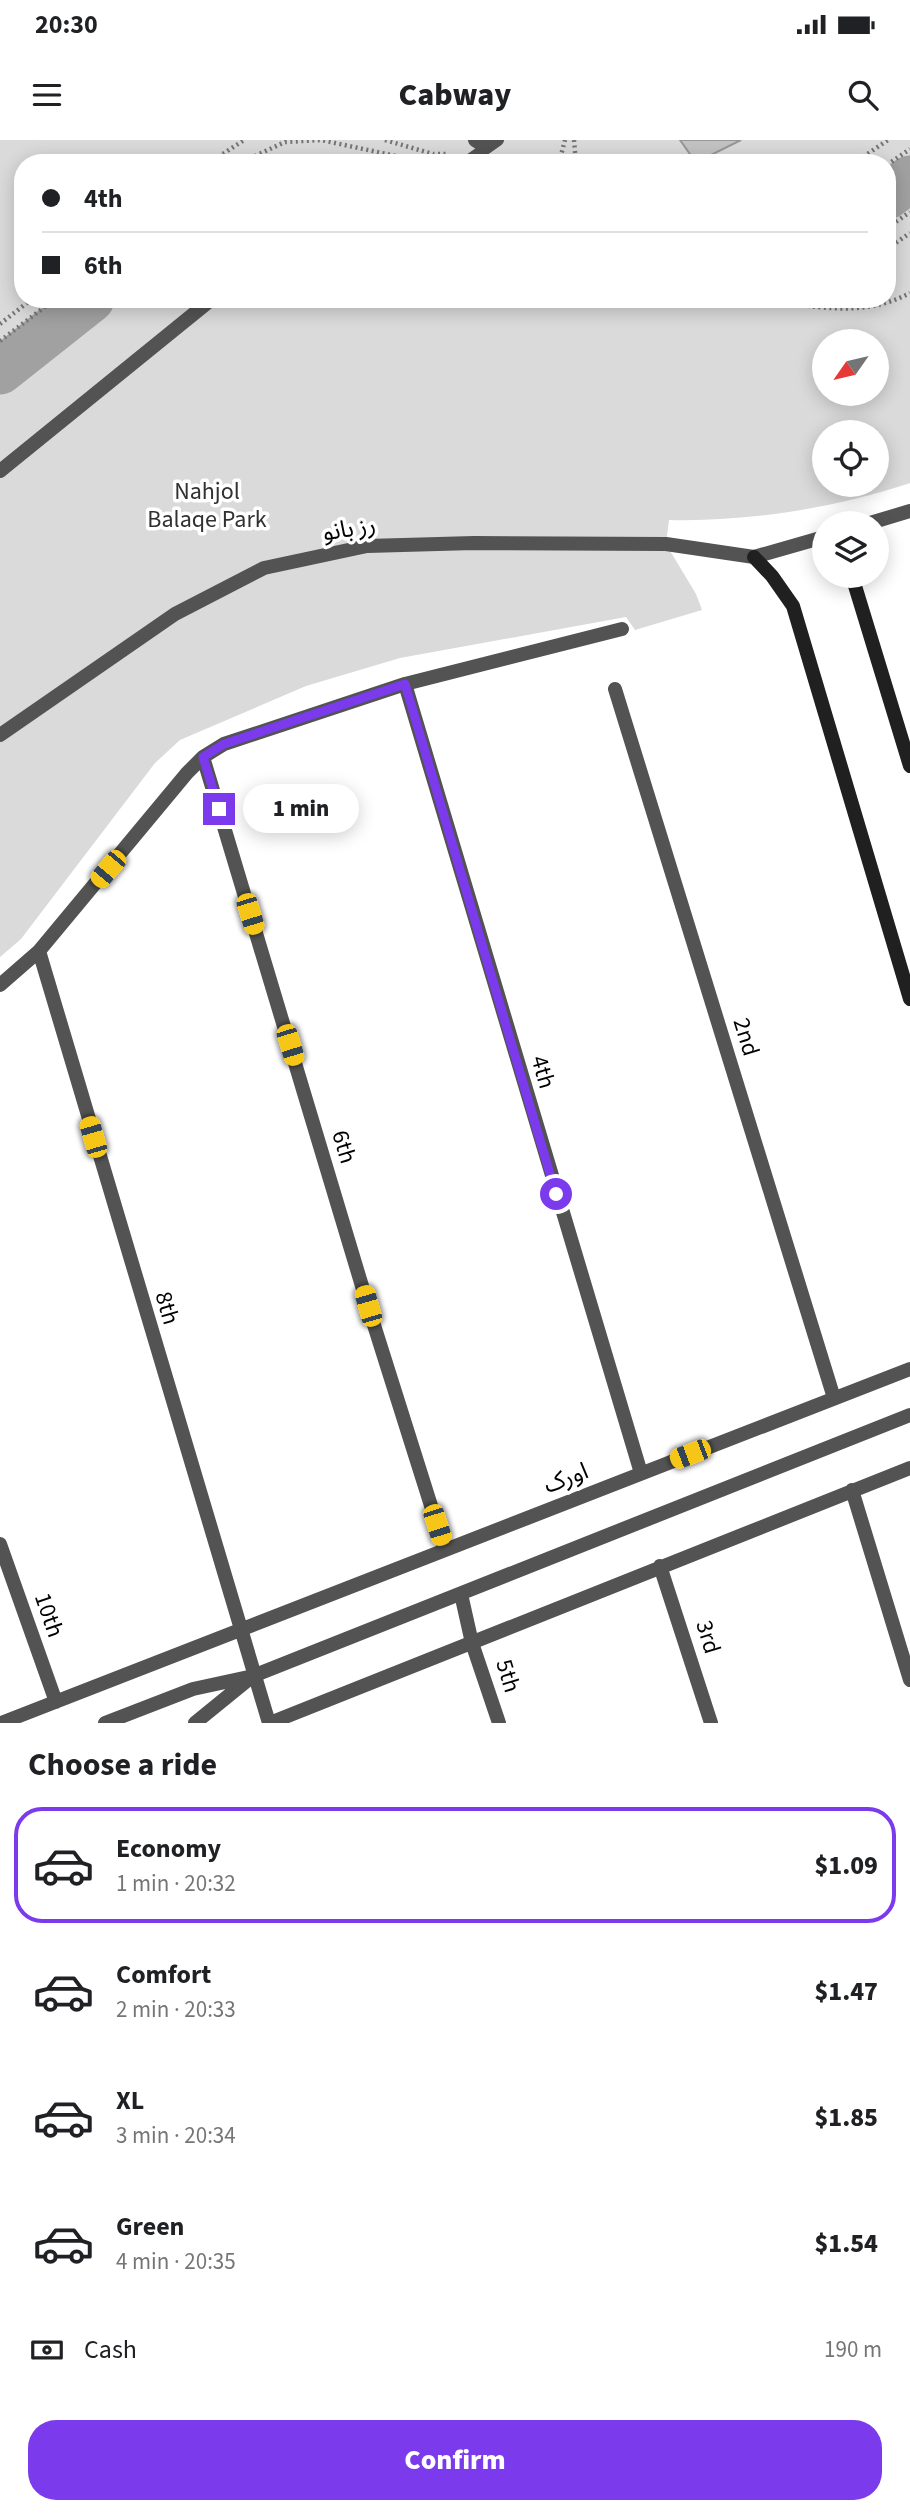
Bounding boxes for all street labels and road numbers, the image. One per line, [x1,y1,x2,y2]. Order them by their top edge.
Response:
street label: رز بانو [320,508,378,550]
street label: 2nd [724,1014,768,1060]
street label: 4th [522,1051,564,1093]
street label: 6th [322,1126,366,1168]
street label: 8th [146,1287,188,1329]
street label: اورک [539,1454,593,1502]
street label: 10th [25,1588,73,1642]
street label: 3rd [686,1616,730,1658]
street label: 5th [486,1655,530,1697]

